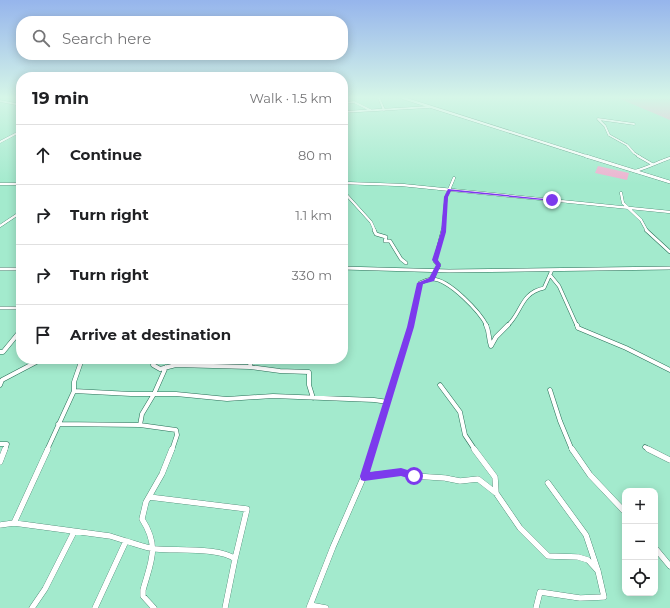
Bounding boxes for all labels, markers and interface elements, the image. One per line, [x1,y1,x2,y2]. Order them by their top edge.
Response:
search box [16,16,348,60]
icon: search [30,27,52,49]
text: Search here [62,29,151,48]
text: 19 min [32,88,89,108]
text: Walk · 1.5 km [250,90,332,106]
icon: ahead [32,144,54,166]
text: Continue [70,145,142,164]
text: 80 m [298,147,332,163]
route end [543,191,561,209]
icon: right [32,204,54,226]
text: Turn right [70,205,149,224]
text: 1.1 km [295,207,332,223]
icon: right [32,264,54,286]
text: Turn right [70,265,149,284]
text: 330 m [292,267,332,283]
icon: arrive [32,324,54,346]
text: Arrive at destination [70,325,231,344]
route start [405,467,423,485]
map controls [622,488,658,596]
button: + [622,488,658,524]
button: − [622,524,658,560]
button: locate [622,560,658,596]

